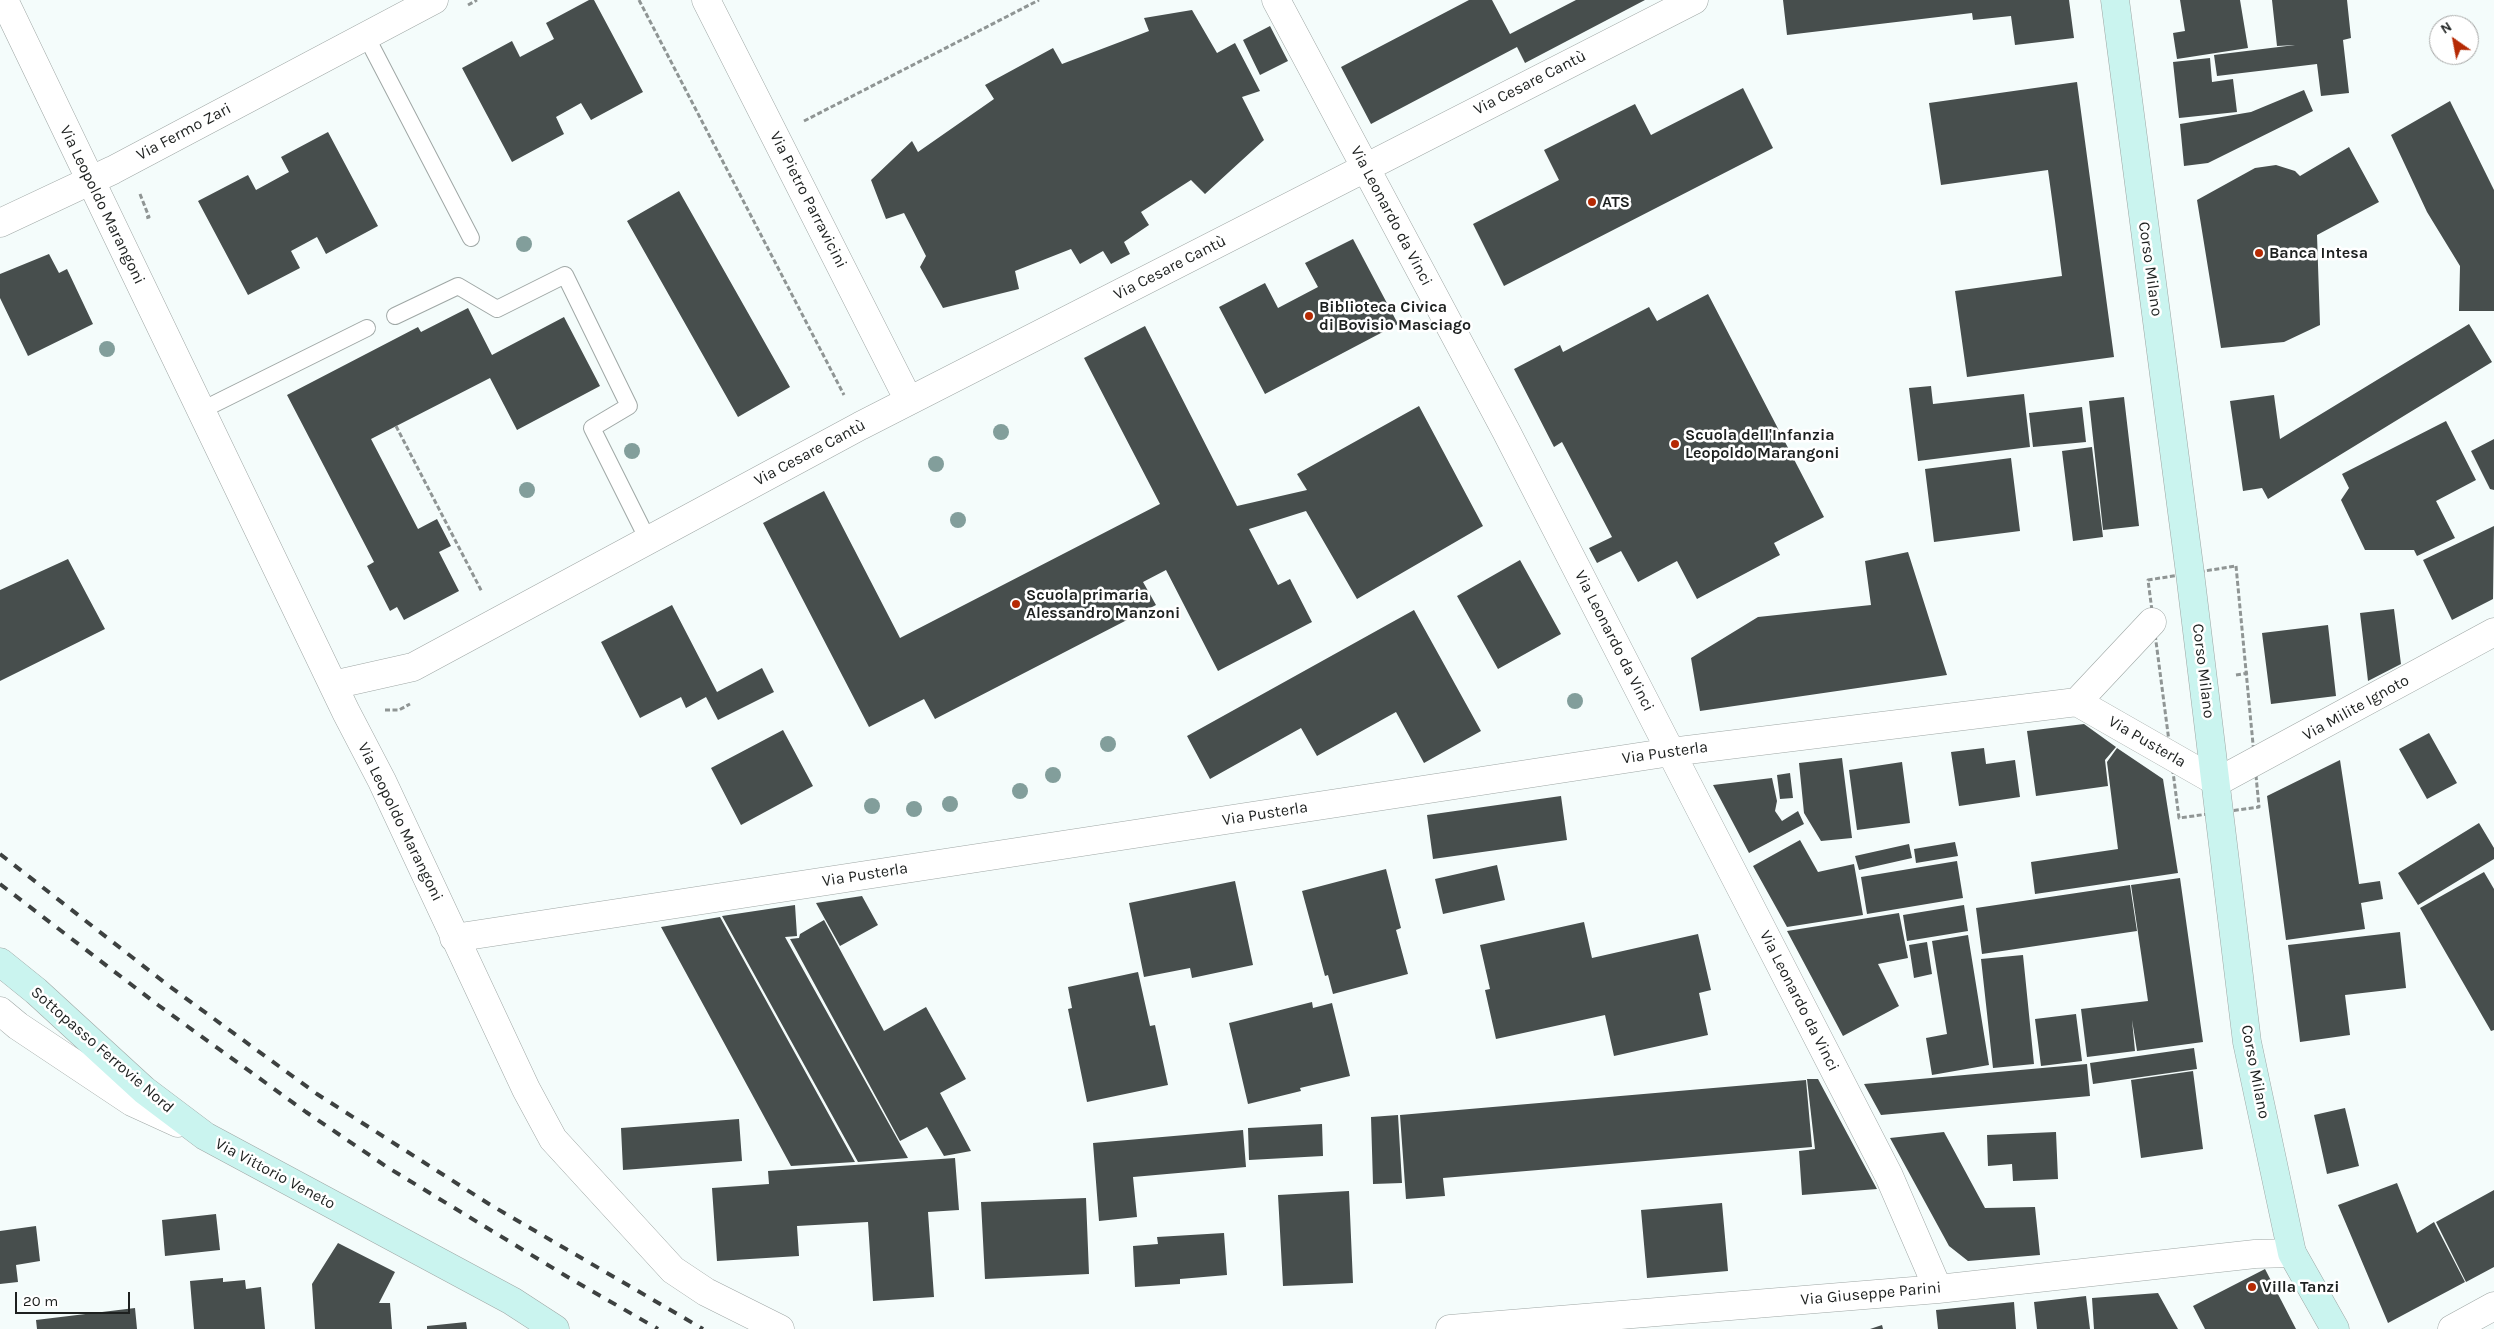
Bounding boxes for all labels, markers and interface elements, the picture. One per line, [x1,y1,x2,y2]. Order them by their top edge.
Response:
north arrow [2429,15,2479,65]
text: N [2437,18,2455,38]
street label: Via Cesare Cantù [1471,46,1589,120]
street label: Via Fermo Zari [133,99,235,165]
street label: Via Leopoldo Marangoni [55,122,149,288]
street label: Via Pietro Parravicini [765,128,851,272]
street label: Via Leonardo da Vinci [1346,143,1436,289]
place label: ATS [1602,192,1630,212]
marker: ATS [1586,196,1598,208]
street label: Corso Milano [2134,220,2166,318]
street label: Via Cesare Cantù [1111,231,1229,305]
place label: Banca Intesa [2269,243,2368,263]
marker: Banca Intesa [2253,247,2265,259]
place label: Biblioteca Civica di Bovisio Masciago [1319,297,1471,335]
marker: Biblioteca Civica di Bovisio Masciago [1303,310,1315,322]
street label: Via Cesare Cantù [751,416,869,490]
place label: Scuola dell'Infanzia Leopoldo Marangoni [1685,425,1840,463]
marker: Scuola dell'Infanzia Leopoldo Marangoni [1669,438,1681,450]
street label: Via Leonardo da Vinci [1570,567,1658,715]
place label: Scuola primaria Alessandro Manzoni [1026,585,1180,623]
marker: Scuola primaria Alessandro Manzoni [1010,598,1022,610]
street label: Corso Milano [2188,623,2218,719]
street label: Via Milite Ignoto [2299,671,2413,745]
street label: Via Pusterla [2105,712,2189,772]
street label: Via Pusterla [1621,737,1709,769]
street label: Via Leopoldo Marangoni [353,739,447,905]
street label: Via Pusterla [1221,798,1309,830]
street label: Via Pusterla [821,859,909,891]
street label: Via Leonardo da Vinci [1755,927,1843,1075]
street label: Sottopasso Ferrovie Nord [27,983,177,1117]
street label: Corso Milano [2236,1023,2274,1121]
street label: Via Vittorio Veneto [212,1134,338,1214]
place label: Villa Tanzi [2262,1277,2340,1297]
street label: Via Giuseppe Parini [1800,1278,1942,1310]
marker: Villa Tanzi [2246,1281,2258,1293]
scale bar [18,1282,132,1314]
text: 20 m [23,1292,58,1310]

